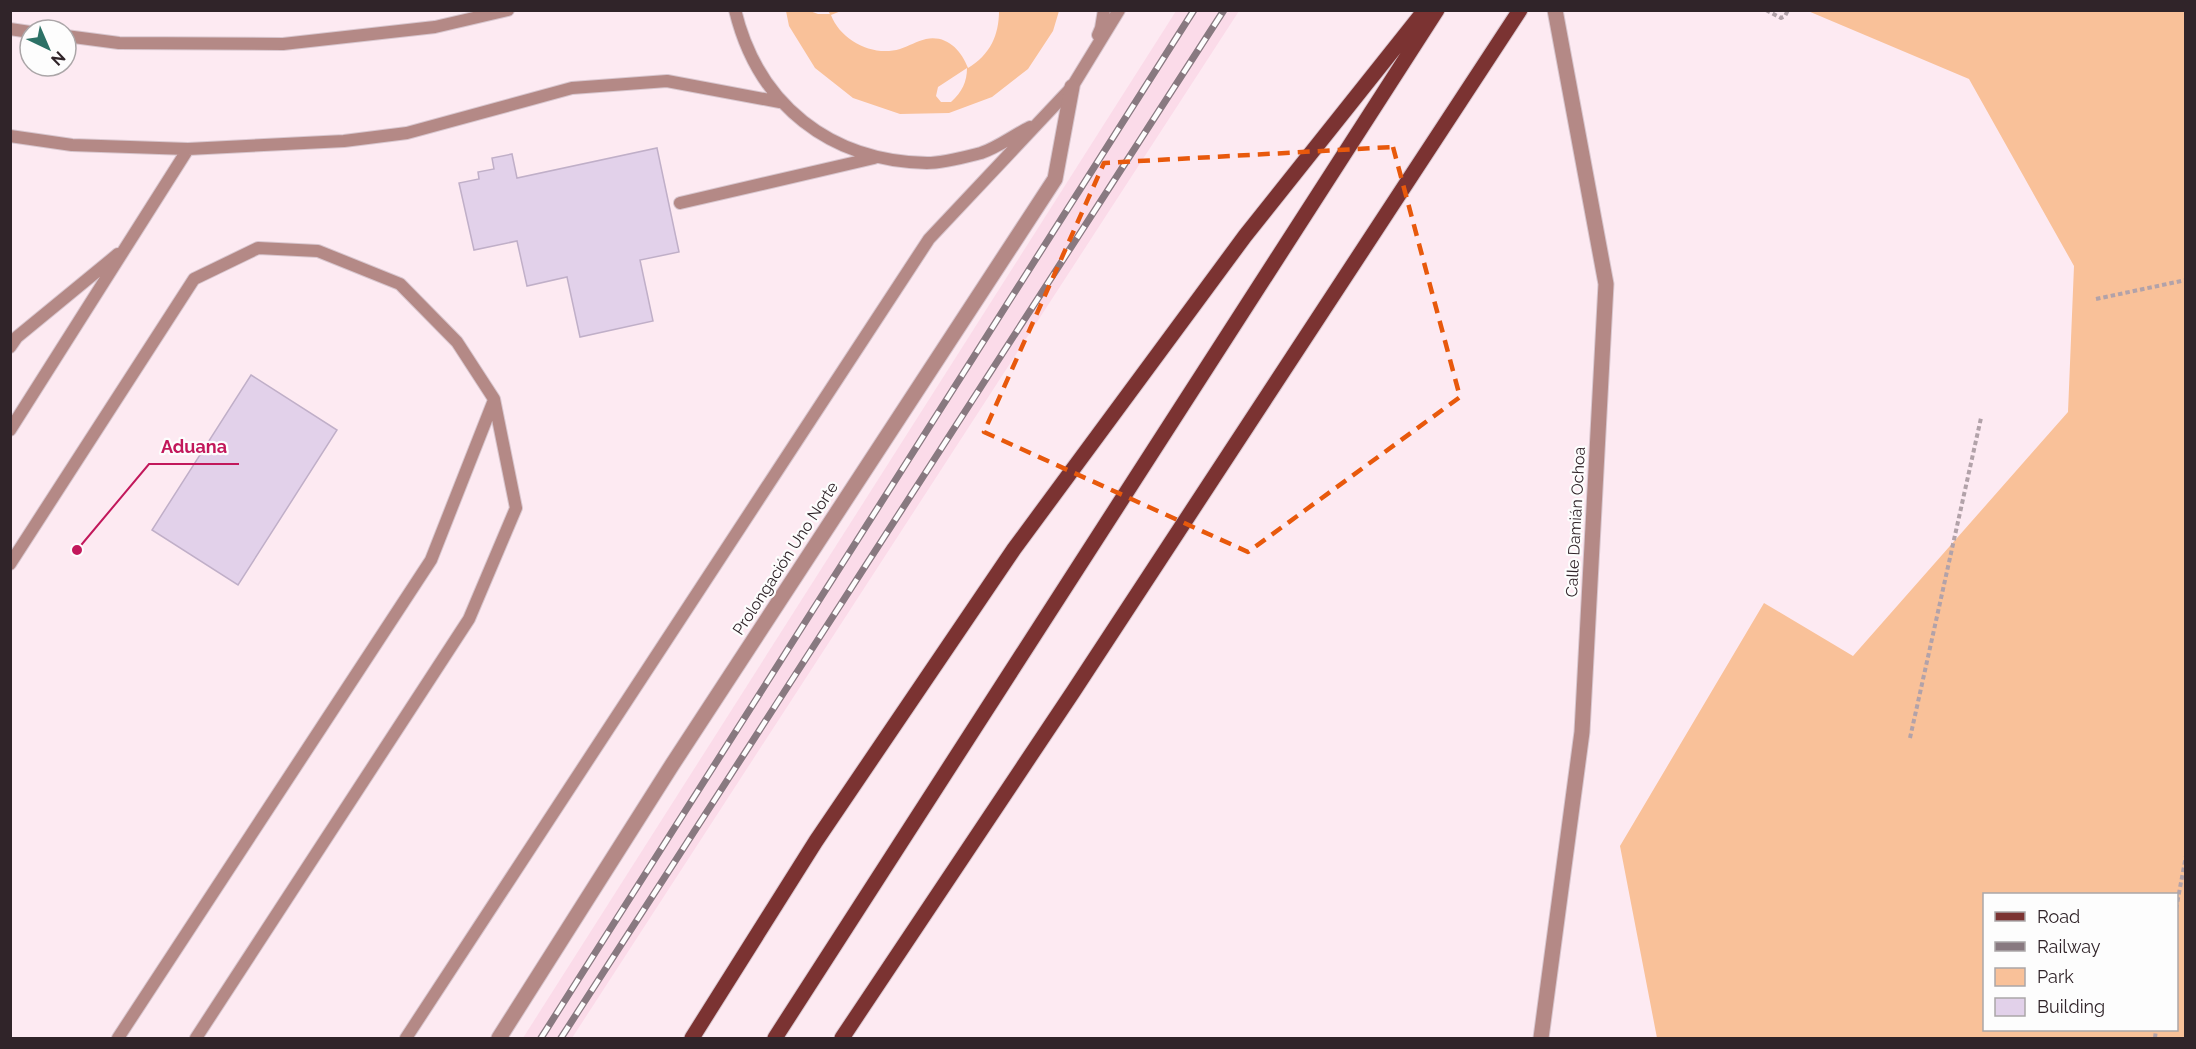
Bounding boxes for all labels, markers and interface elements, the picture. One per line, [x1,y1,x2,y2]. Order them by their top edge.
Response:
north arrow [18,18,78,78]
text: N [47,47,69,70]
callout: Aduana [149,428,239,464]
text: Aduana [161,436,227,457]
street label: Calle Damián Ochoa [1562,446,1589,598]
street label: Prolongación Uno Norte [729,478,842,638]
legend [1983,893,2178,1031]
text: Road [2037,906,2080,927]
text: Railway [2037,936,2101,957]
text: Park [2037,966,2074,987]
text: Building [2037,996,2105,1017]

